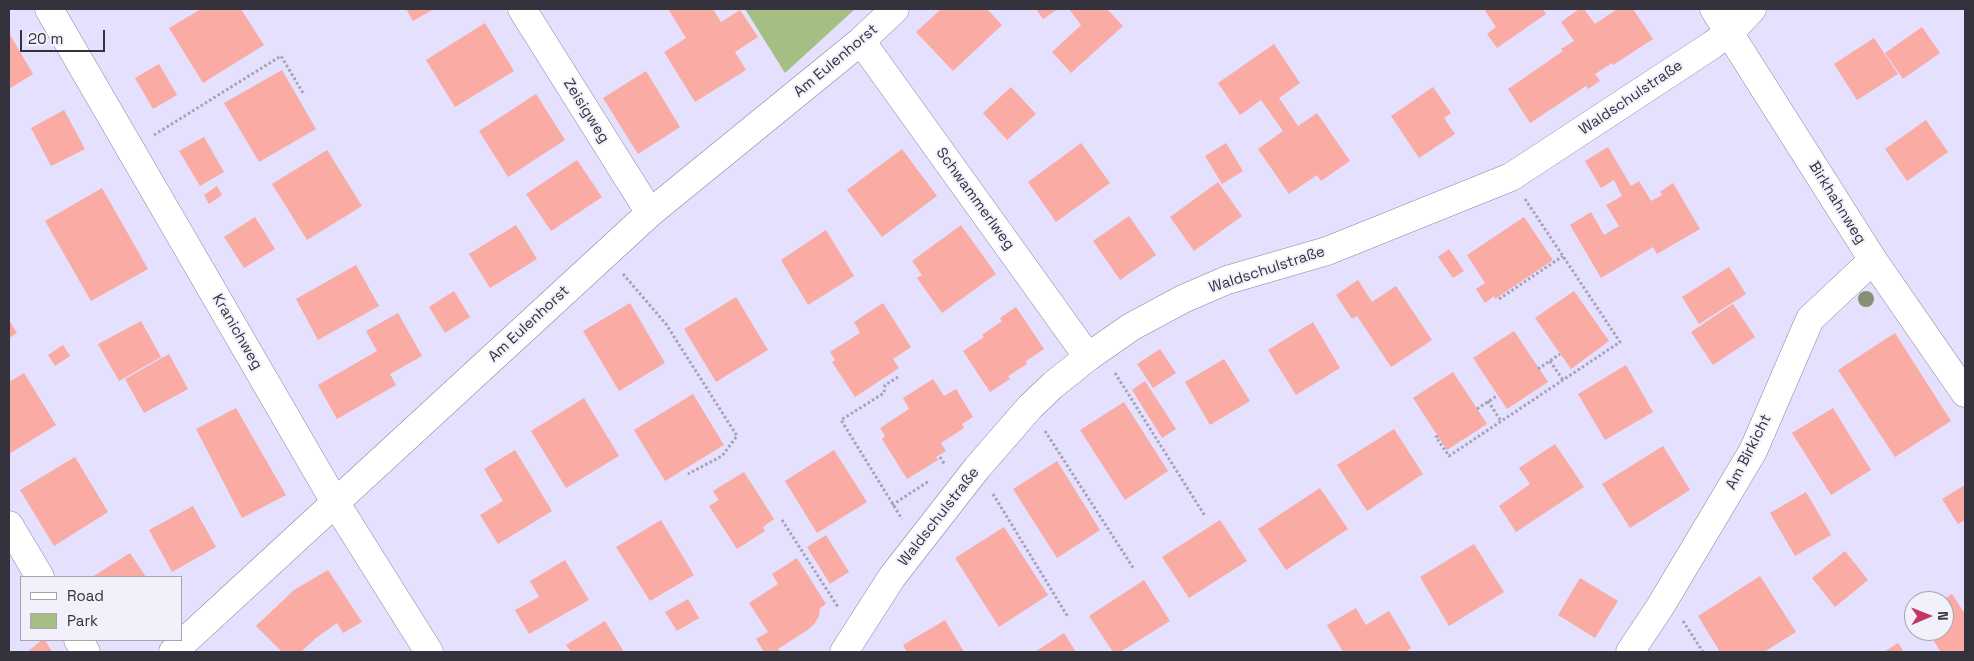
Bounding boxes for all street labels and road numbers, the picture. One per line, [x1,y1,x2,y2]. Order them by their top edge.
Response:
street label: Am Eulenhorst [790,21,882,101]
street label: Waldschulstraße [1576,57,1686,139]
street label: Zeisigweg [559,75,613,147]
street label: Schwammerlweg [932,144,1018,254]
street label: Birkhahnweg [1805,158,1869,248]
street label: Waldschulstraße [1207,243,1327,297]
street label: Am Eulenhorst [485,282,573,366]
street label: Kranichweg [208,291,266,373]
street label: Am Birkicht [1722,411,1776,493]
street label: Waldschulstraße [895,464,983,570]

